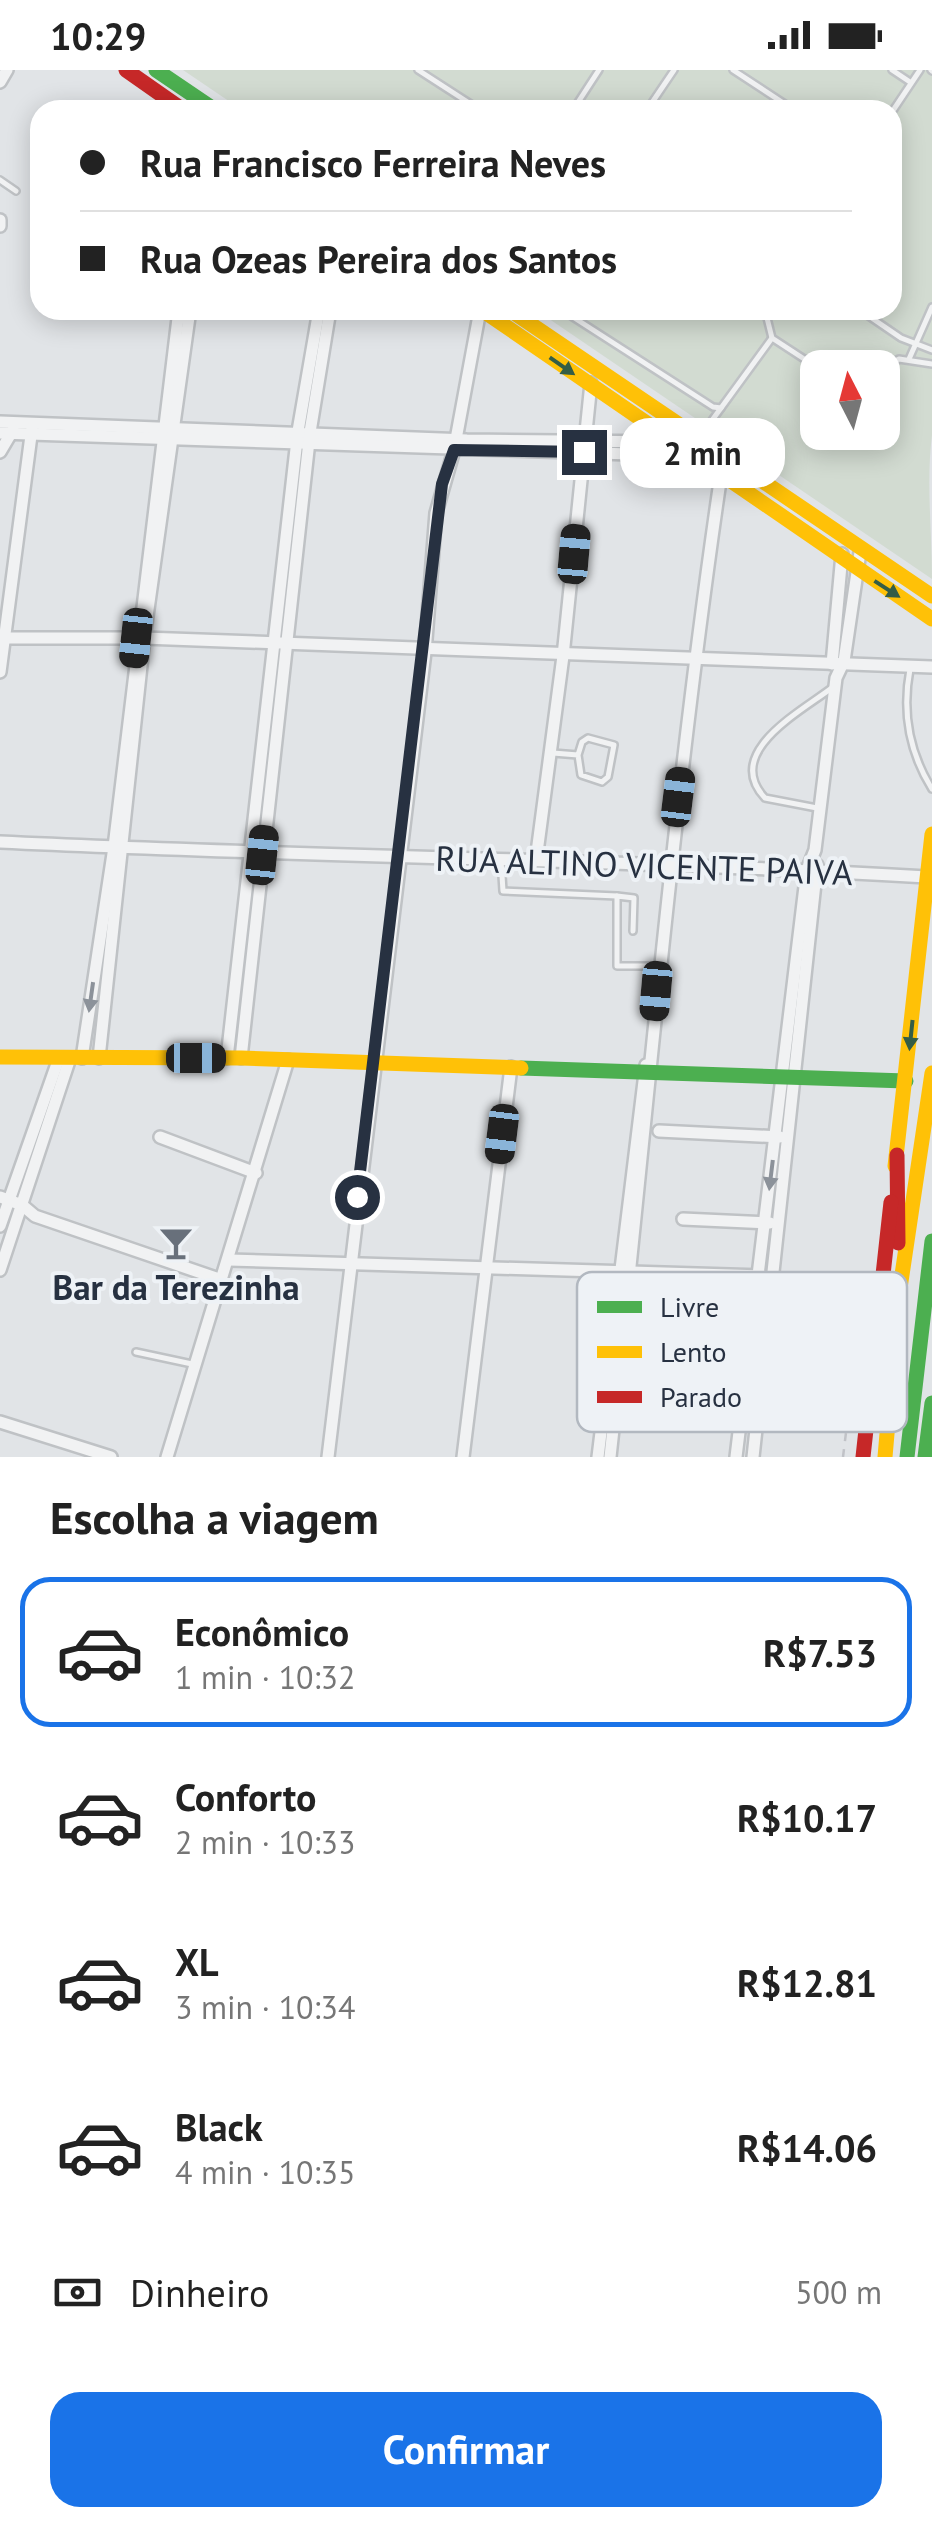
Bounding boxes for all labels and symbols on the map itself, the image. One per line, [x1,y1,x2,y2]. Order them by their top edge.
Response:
north arrow [800,350,900,450]
one-way arrow [548,356,575,375]
callout: 2 min [619,417,784,487]
route end [562,430,607,475]
car [556,523,592,585]
one-way arrow [874,580,901,598]
car [118,607,154,669]
car [659,765,697,829]
car [244,824,280,886]
street label: RUA ALTINO VICENTE PAIVA [435,835,854,895]
car [638,960,674,1022]
one-way arrow [83,981,99,1013]
one-way arrow [903,1020,919,1052]
car [166,1043,226,1073]
car [483,1102,521,1166]
one-way arrow [762,1159,778,1191]
route start [335,1175,380,1220]
bar icon: Bar da Terezinha [157,1224,195,1262]
place label: Bar da Terezinha [52,1264,300,1310]
legend [577,1272,907,1432]
text: Livre [660,1288,719,1325]
text: Lento [660,1333,727,1370]
text: Parado [660,1378,742,1415]

